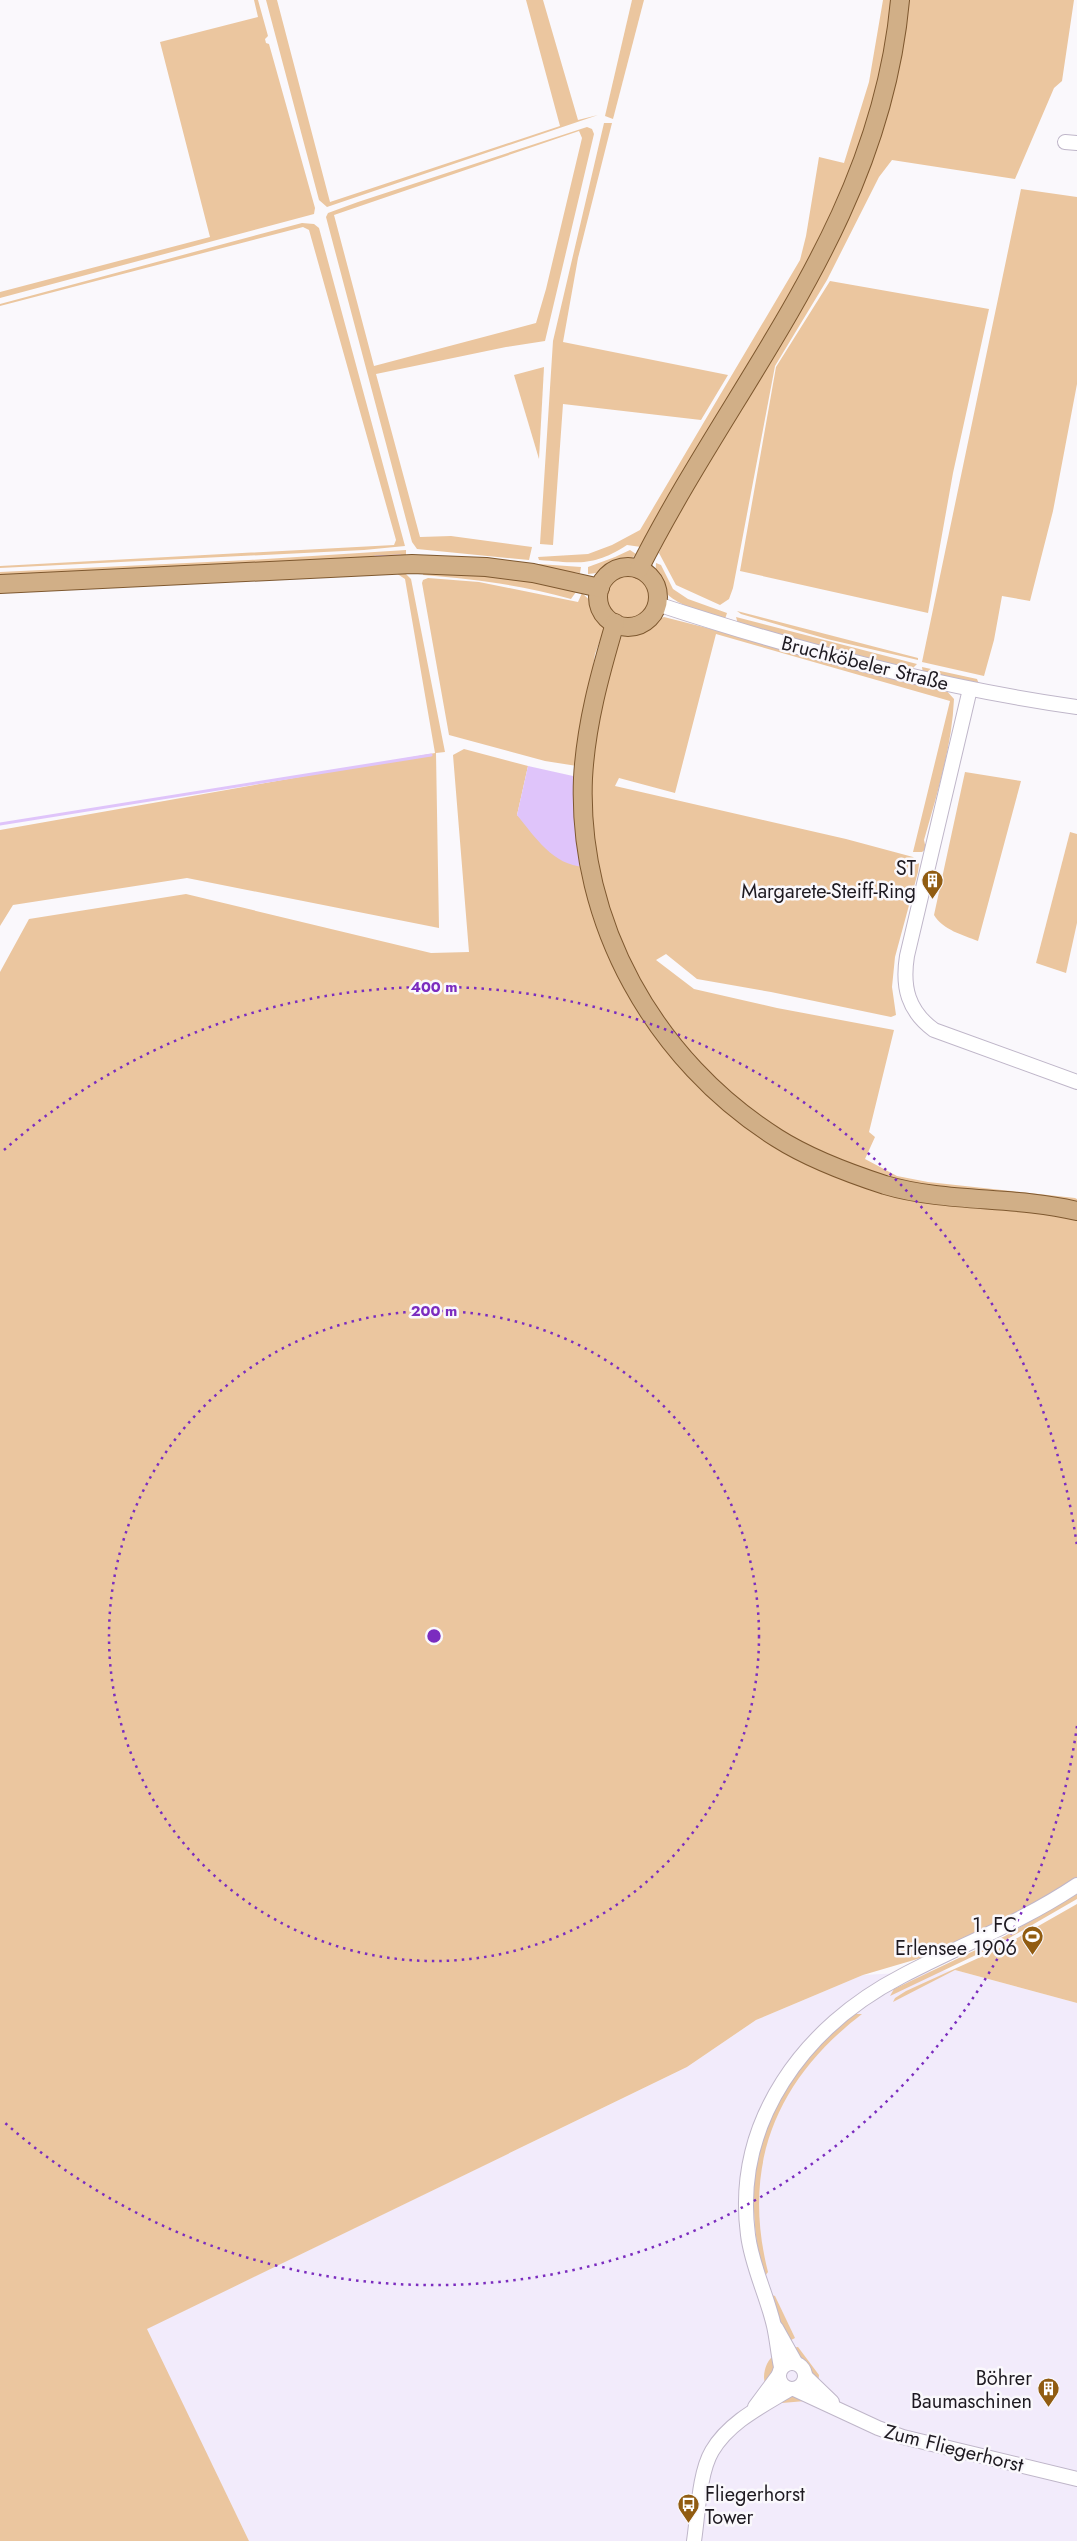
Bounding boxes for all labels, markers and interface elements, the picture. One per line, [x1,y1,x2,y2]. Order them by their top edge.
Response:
street label: Bruchköbeler Straße [778,629,951,698]
place label: ST Margarete-Steiff-Ring [741,854,917,906]
building icon: ST Margarete-Steiff-Ring [920,868,944,899]
text: 400 m [410,976,458,998]
text: 200 m [411,1300,457,1322]
centre of rings [425,1627,443,1645]
place label: 1. FC Erlensee 1906 [895,1911,1017,1963]
sports icon: 1. FC Erlensee 1906 [1021,1925,1045,1956]
place label: Böhrer Baumaschinen [911,2364,1032,2416]
building icon: Böhrer Baumaschinen [1036,2377,1060,2408]
street label: Zum Fliegerhorst [881,2417,1027,2480]
place label: Fliegerhorst Tower [705,2480,805,2532]
bus stop icon: Fliegerhorst Tower [677,2493,701,2524]

